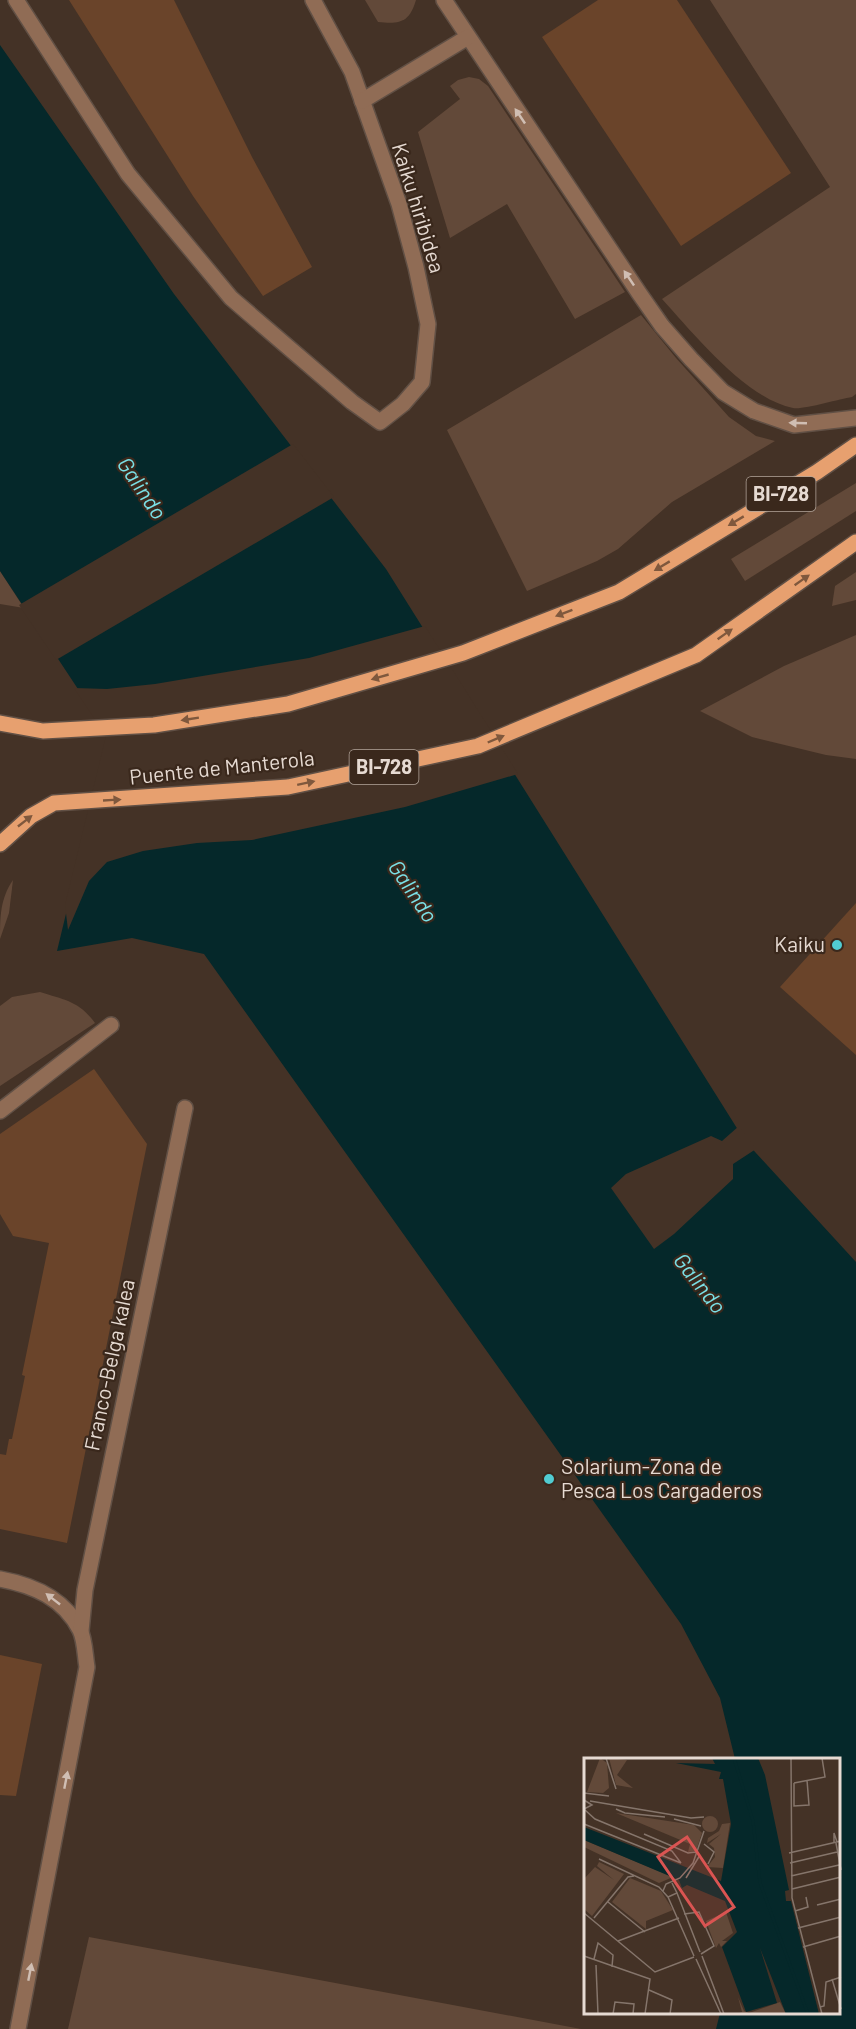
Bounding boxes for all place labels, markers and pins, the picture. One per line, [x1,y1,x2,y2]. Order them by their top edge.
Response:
place label: Kaiku [774,931,825,956]
marker: Kaiku [830,938,844,952]
place label: Solarium-Zona de Pesca Los Cargaderos [561,1453,762,1502]
marker: Solarium-Zona de Pesca Los Cargaderos [542,1472,556,1486]

